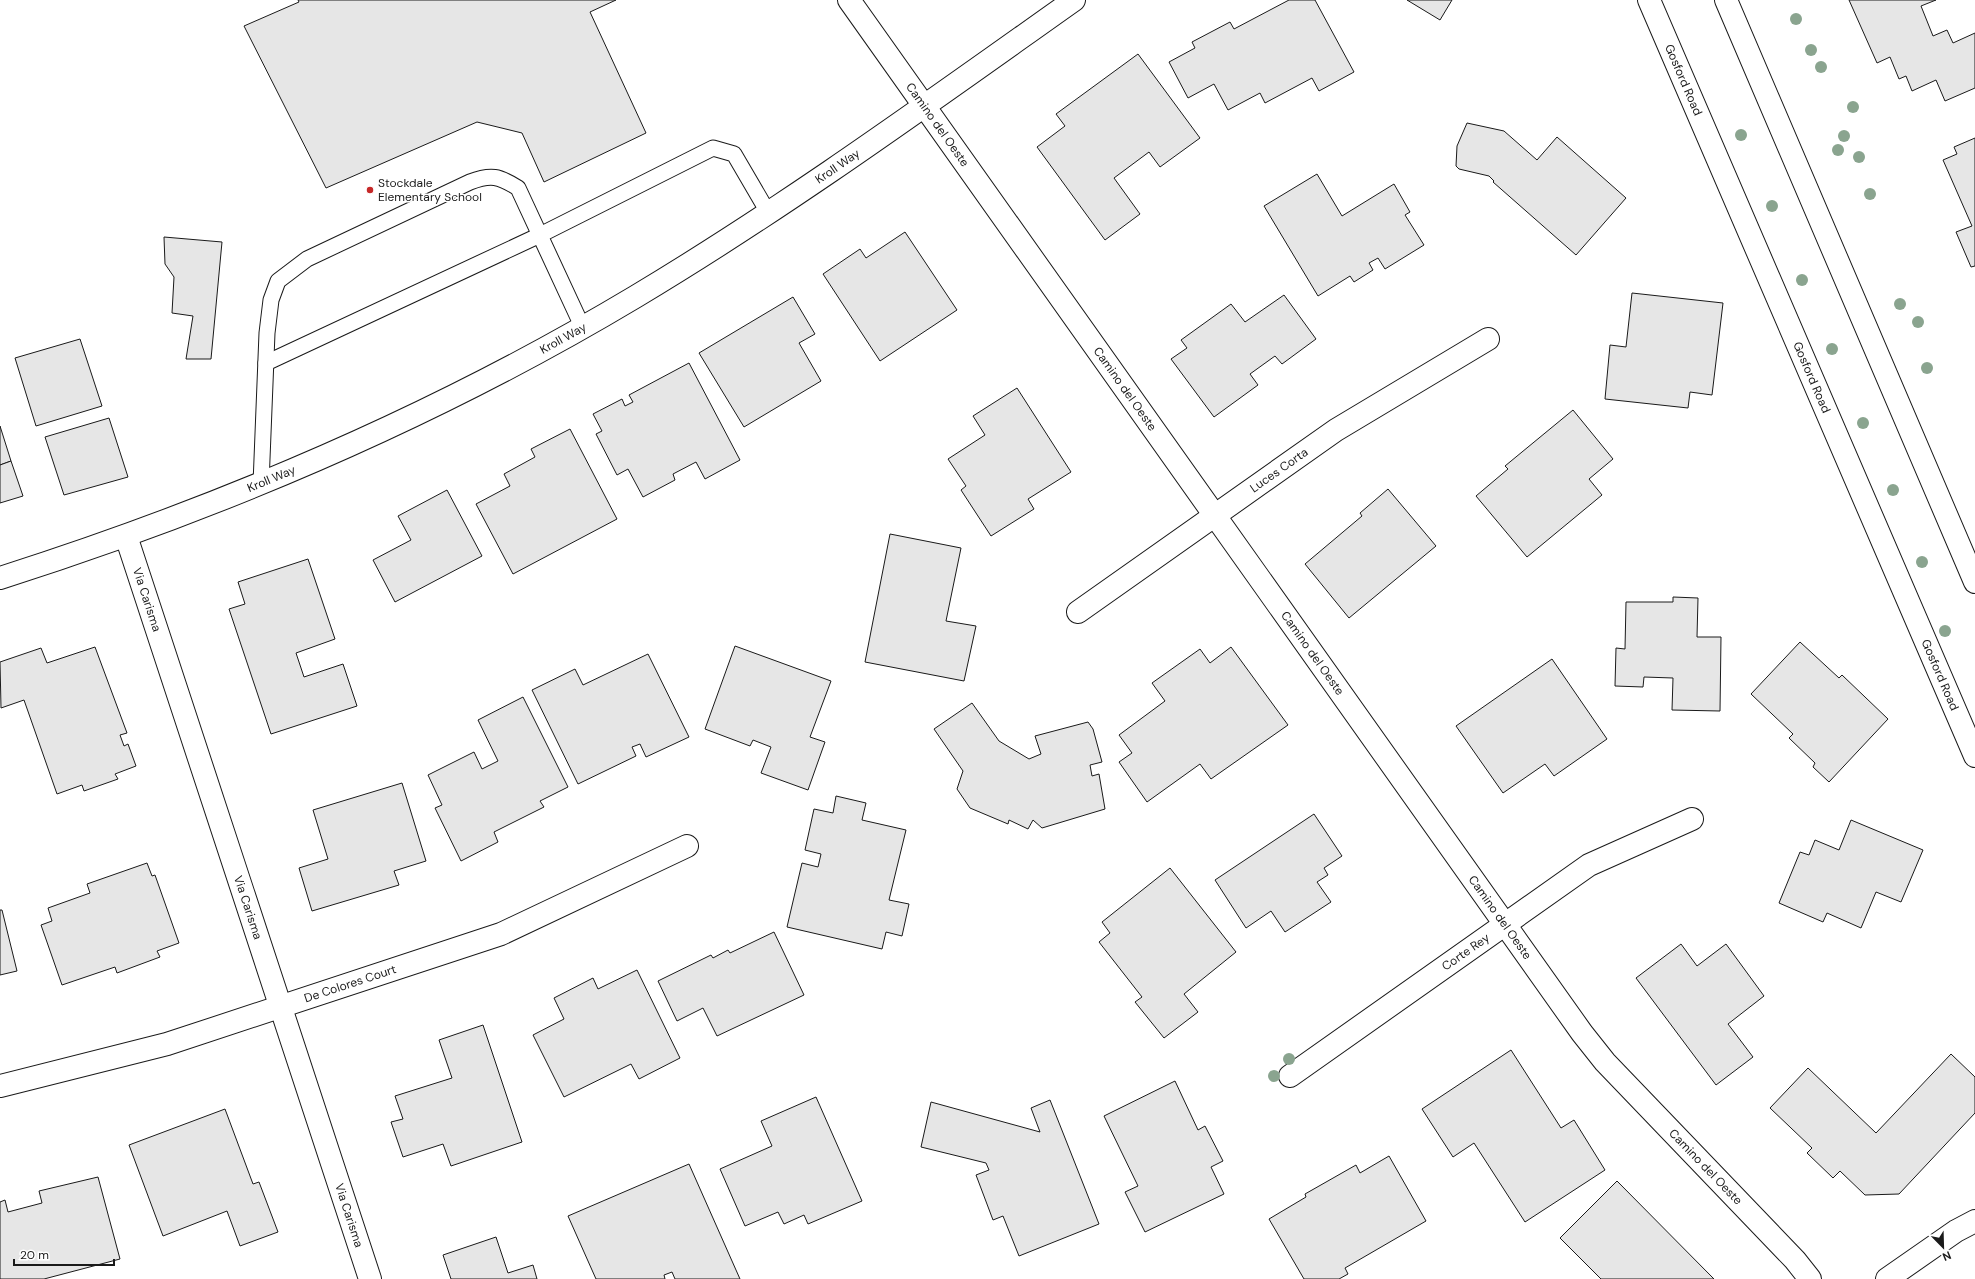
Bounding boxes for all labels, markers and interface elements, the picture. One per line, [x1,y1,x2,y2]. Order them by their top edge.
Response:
street label: Gosford Road [1661,42,1706,118]
street label: Camino del Oeste [902,80,973,170]
street label: Kroll Way [812,145,863,187]
place label: Stockdale Elementary School [378,175,482,205]
marker: Stockdale Elementary School [365,185,375,195]
street label: Kroll Way [537,319,590,358]
street label: Gosford Road [1789,339,1834,416]
street label: Camino del Oeste [1090,344,1160,434]
street label: Luces Corta [1247,444,1311,496]
street label: Kroll Way [245,462,298,496]
street label: Via Carisma [129,566,165,634]
street label: Camino del Oeste [1277,608,1348,699]
street label: Gosford Road [1918,637,1962,713]
street label: Camino del Oeste [1465,872,1535,963]
street label: Via Carisma [230,873,266,942]
street label: Corte Rey [1439,930,1493,974]
street label: De Colores Court [302,961,398,1006]
street label: Camino del Oeste [1665,1125,1746,1208]
street label: Via Carisma [331,1181,367,1249]
north arrow [1923,1227,1963,1267]
scale bar [14,1241,114,1267]
text: 20 m [20,1247,49,1263]
text: N [1940,1248,1953,1264]

